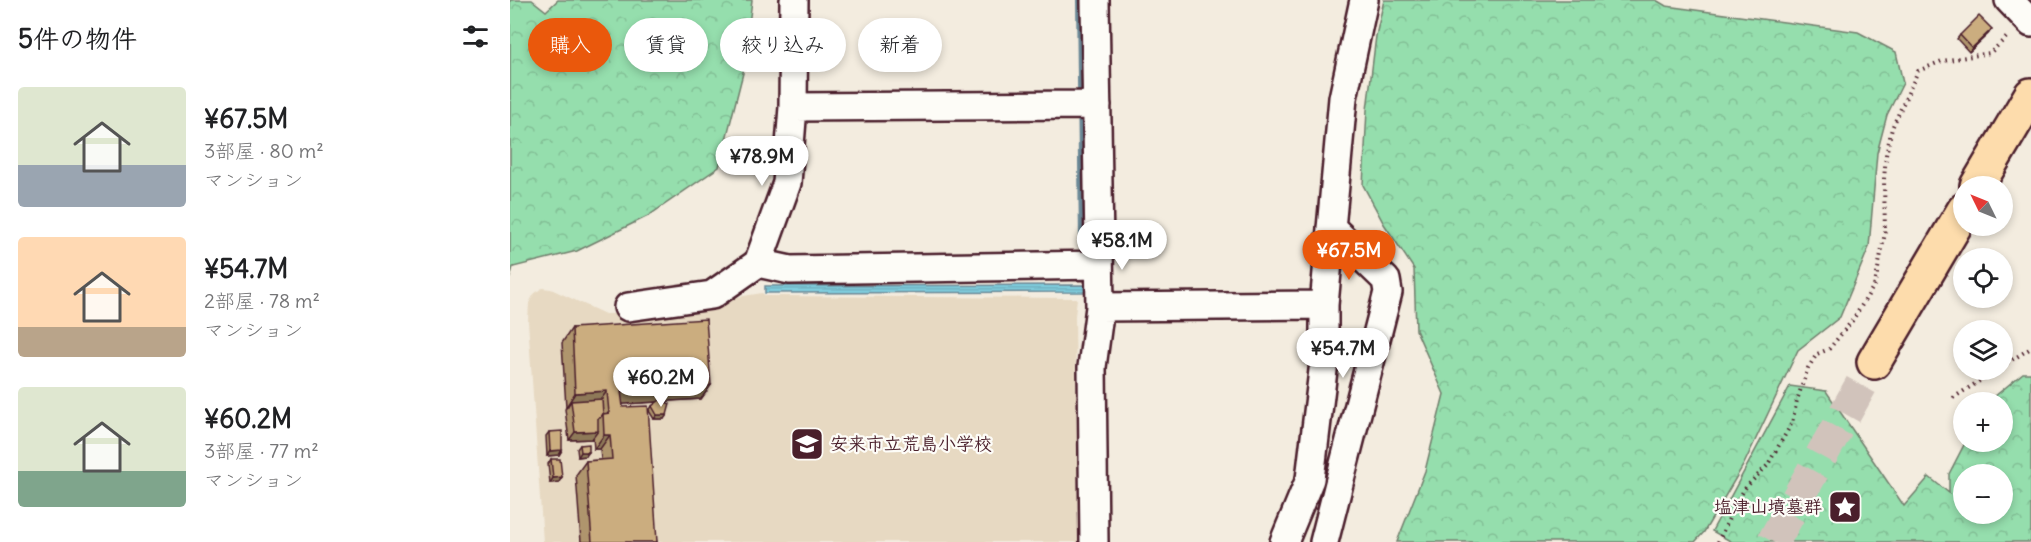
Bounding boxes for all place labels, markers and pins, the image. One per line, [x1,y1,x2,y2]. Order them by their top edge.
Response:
pin: ¥78.9M [713,136,811,187]
pin: ¥58.1M [1073,220,1171,271]
pin: ¥67.5M [1300,230,1398,281]
pin: ¥54.7M [1294,328,1392,379]
pin: ¥60.2M [612,357,710,408]
school or university icon: 安来市立荒島小学校 [789,426,825,462]
place label: 安来市立荒島小学校 [830,432,992,455]
place icon: 塩津山墳墓群 [1827,489,1863,525]
place label: 塩津山墳墓群 [1714,495,1822,518]

